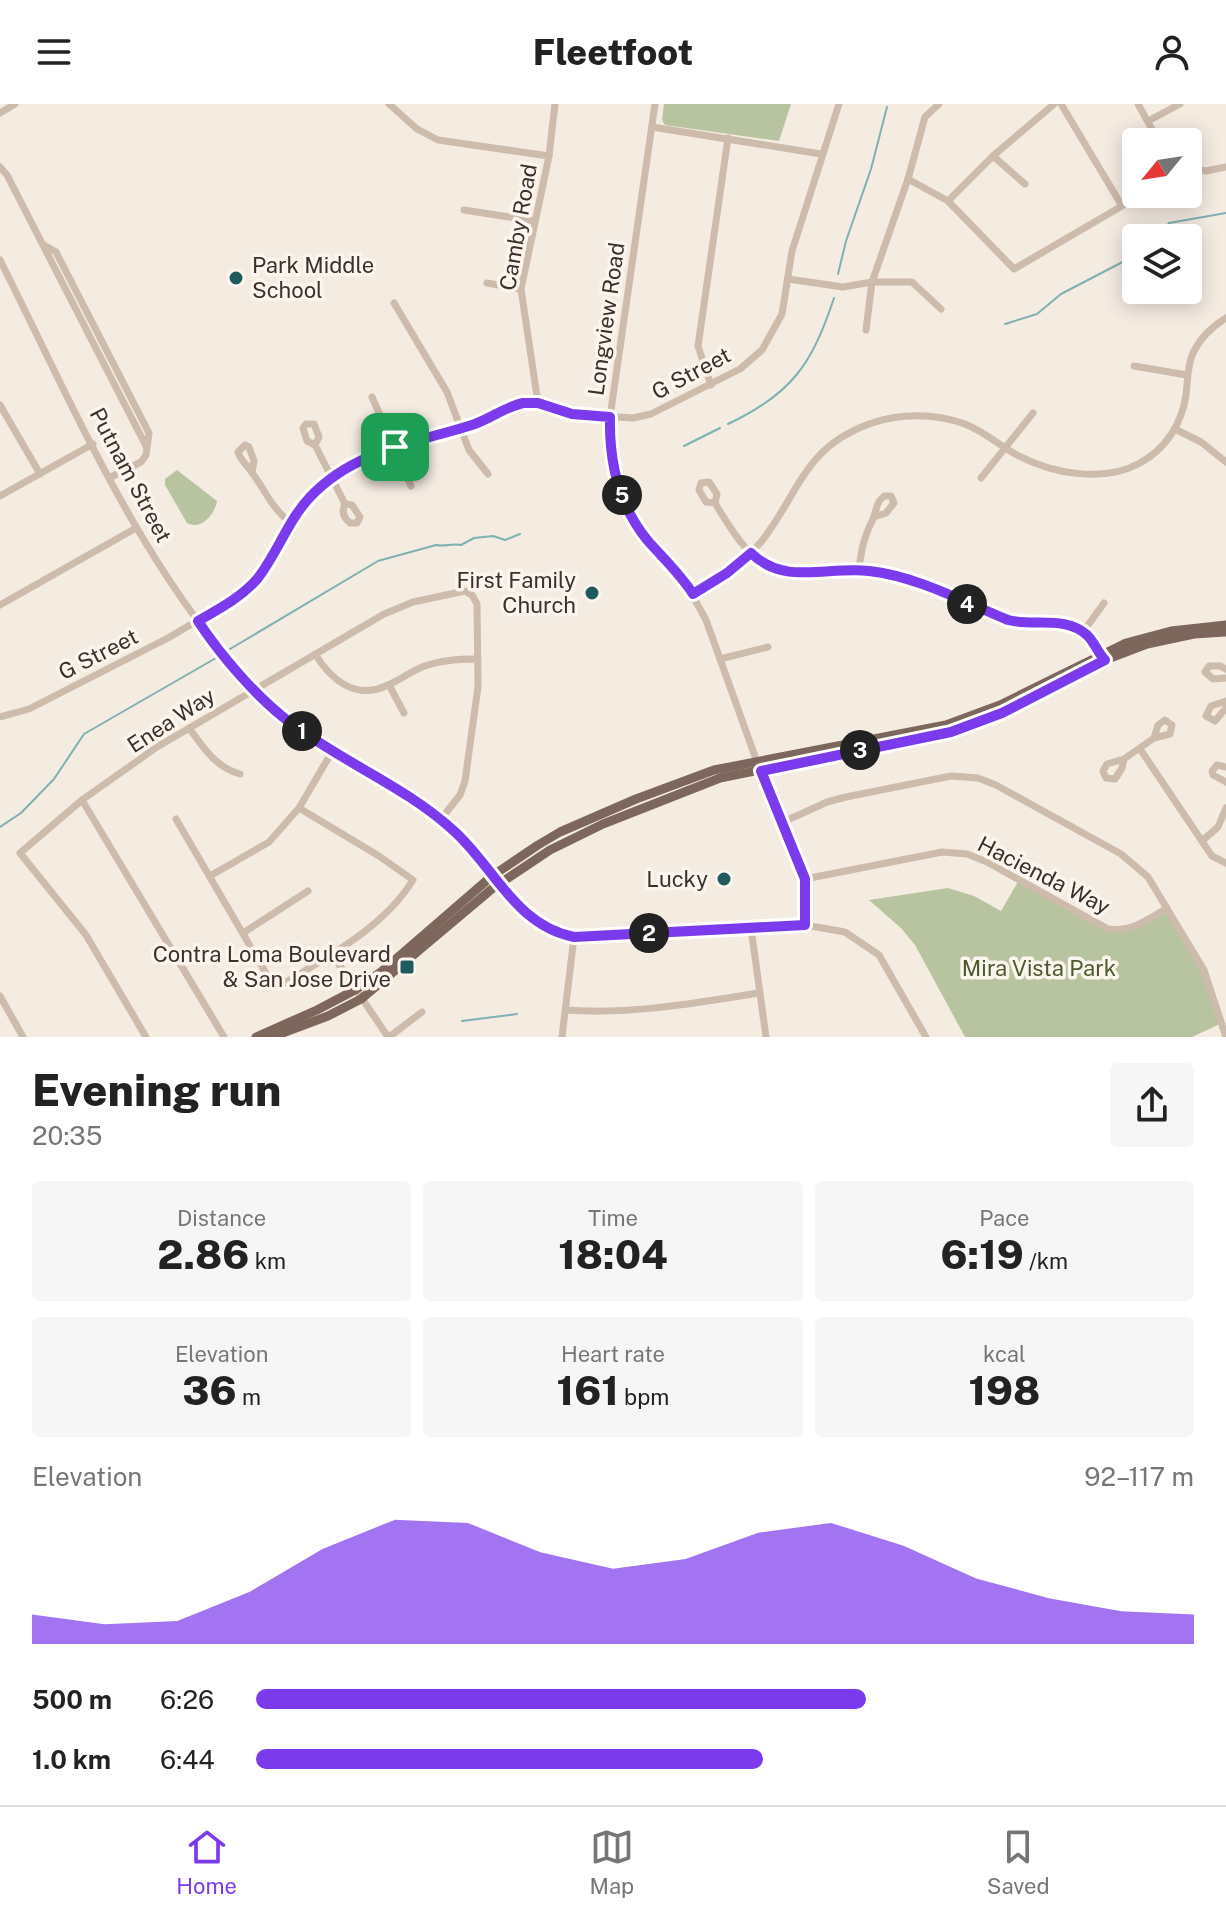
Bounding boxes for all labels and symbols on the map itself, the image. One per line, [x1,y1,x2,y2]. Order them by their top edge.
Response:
north arrow [1122,128,1202,208]
street label: Camby Road [494,162,542,292]
street label: Longview Road [582,241,630,397]
place label: Park Middle School [252,252,374,303]
marker: Park Middle School [227,269,245,287]
street label: G Street [647,341,735,405]
street label: Putnam Street [85,403,177,547]
pin [361,413,429,481]
pin: 5 [602,475,642,515]
place label: First Family Church [456,567,576,618]
marker: First Family Church [583,584,601,602]
pin: 4 [947,584,987,624]
street label: G Street [54,623,142,685]
street label: Enea Way [122,682,220,758]
pin: 1 [282,711,322,751]
pin: 3 [840,730,880,770]
street label: Hacienda Way [973,830,1115,920]
place label: Lucky [646,866,708,892]
marker: Lucky [715,870,733,888]
pin: 2 [629,913,669,953]
place label: Contra Loma Boulevard & San Jose Drive [153,941,391,992]
park label: Mira Vista Park [962,955,1116,981]
marker: Contra Loma Boulevard & San Jose Drive [398,958,416,976]

